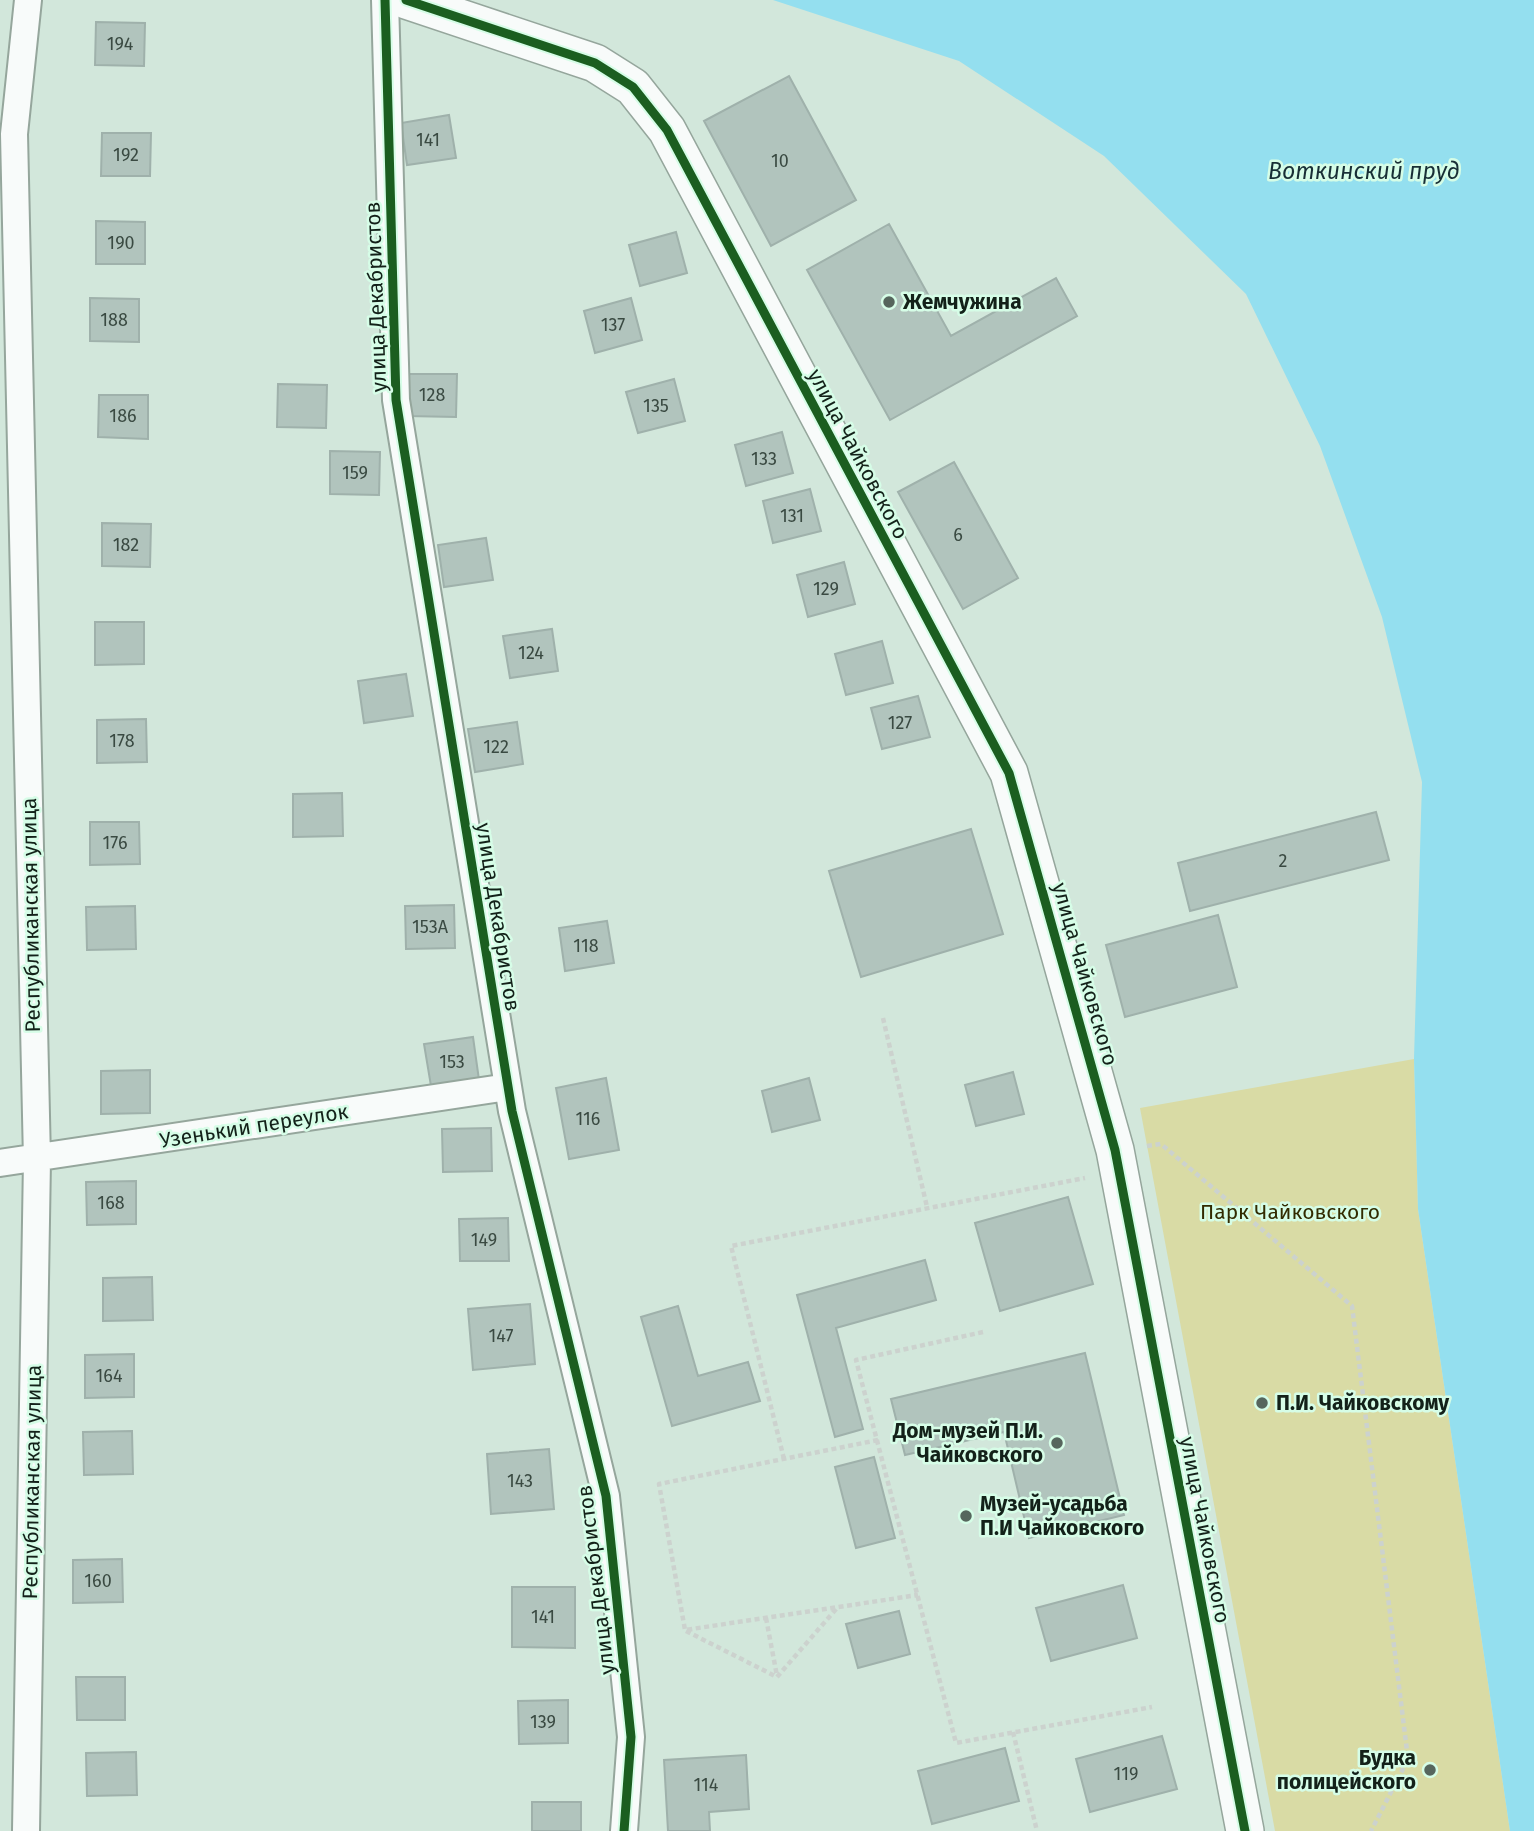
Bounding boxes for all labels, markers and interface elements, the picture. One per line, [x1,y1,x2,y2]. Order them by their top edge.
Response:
house number: 194 [107,33,134,55]
house number: 141 [416,129,440,151]
house number: 192 [113,144,139,166]
house number: 10 [771,150,789,172]
water label: Воткинский пруд [1268,157,1460,185]
street label: улица Декабристов [360,201,392,393]
house number: 190 [107,232,135,254]
place label: Жемчужина [902,289,1022,315]
marker: Жемчужина [881,294,897,310]
house number: 188 [100,309,128,331]
house number: 137 [601,314,625,336]
street label: улица Чайковского [802,364,914,544]
house number: 128 [419,384,445,406]
house number: 135 [643,395,669,417]
house number: 186 [109,405,137,427]
house number: 133 [751,448,777,470]
house number: 159 [342,462,368,484]
house number: 131 [780,505,804,527]
house number: 6 [953,524,963,546]
house number: 182 [113,534,139,556]
house number: 129 [813,578,839,600]
house number: 124 [518,642,544,664]
house number: 127 [888,712,912,734]
house number: 178 [109,730,135,752]
house number: 122 [483,736,509,758]
street label: Республиканская улица [16,798,46,1032]
street label: улица Декабристов [470,821,526,1013]
house number: 176 [103,832,127,854]
house number: 2 [1279,850,1288,872]
street label: улица Чайковского [1046,879,1124,1069]
house number: 153А [412,916,449,938]
house number: 118 [573,935,599,957]
house number: 153 [439,1051,465,1073]
street label: Узенький переулок [158,1098,350,1154]
house number: 116 [576,1108,600,1130]
house number: 168 [97,1192,125,1214]
park label: Парк Чайковского [1200,1199,1380,1225]
house number: 149 [471,1229,497,1251]
house number: 147 [489,1325,513,1347]
street label: Республиканская улица [17,1365,47,1599]
house number: 164 [96,1365,123,1387]
place label: П.И. Чайковскому [1276,1390,1449,1416]
marker: П.И. Чайковскому [1254,1395,1270,1411]
place label: Дом-музей П.И. Чайковского [892,1418,1043,1468]
marker: Дом-музей П.И. Чайковского [1049,1435,1065,1451]
street label: улица Чайковского [1174,1435,1236,1625]
house number: 143 [507,1470,533,1492]
street label: улица Декабристов [571,1484,621,1676]
place label: Музей-усадьба П.И Чайковского [980,1491,1144,1541]
marker: Музей-усадьба П.И Чайковского [958,1508,974,1524]
house number: 160 [84,1570,112,1592]
house number: 141 [531,1606,555,1628]
house number: 139 [530,1711,556,1733]
place label: Будка полицейского [1277,1745,1416,1795]
marker: Будка полицейского [1422,1762,1438,1778]
house number: 119 [1114,1763,1138,1785]
house number: 114 [694,1774,719,1796]

